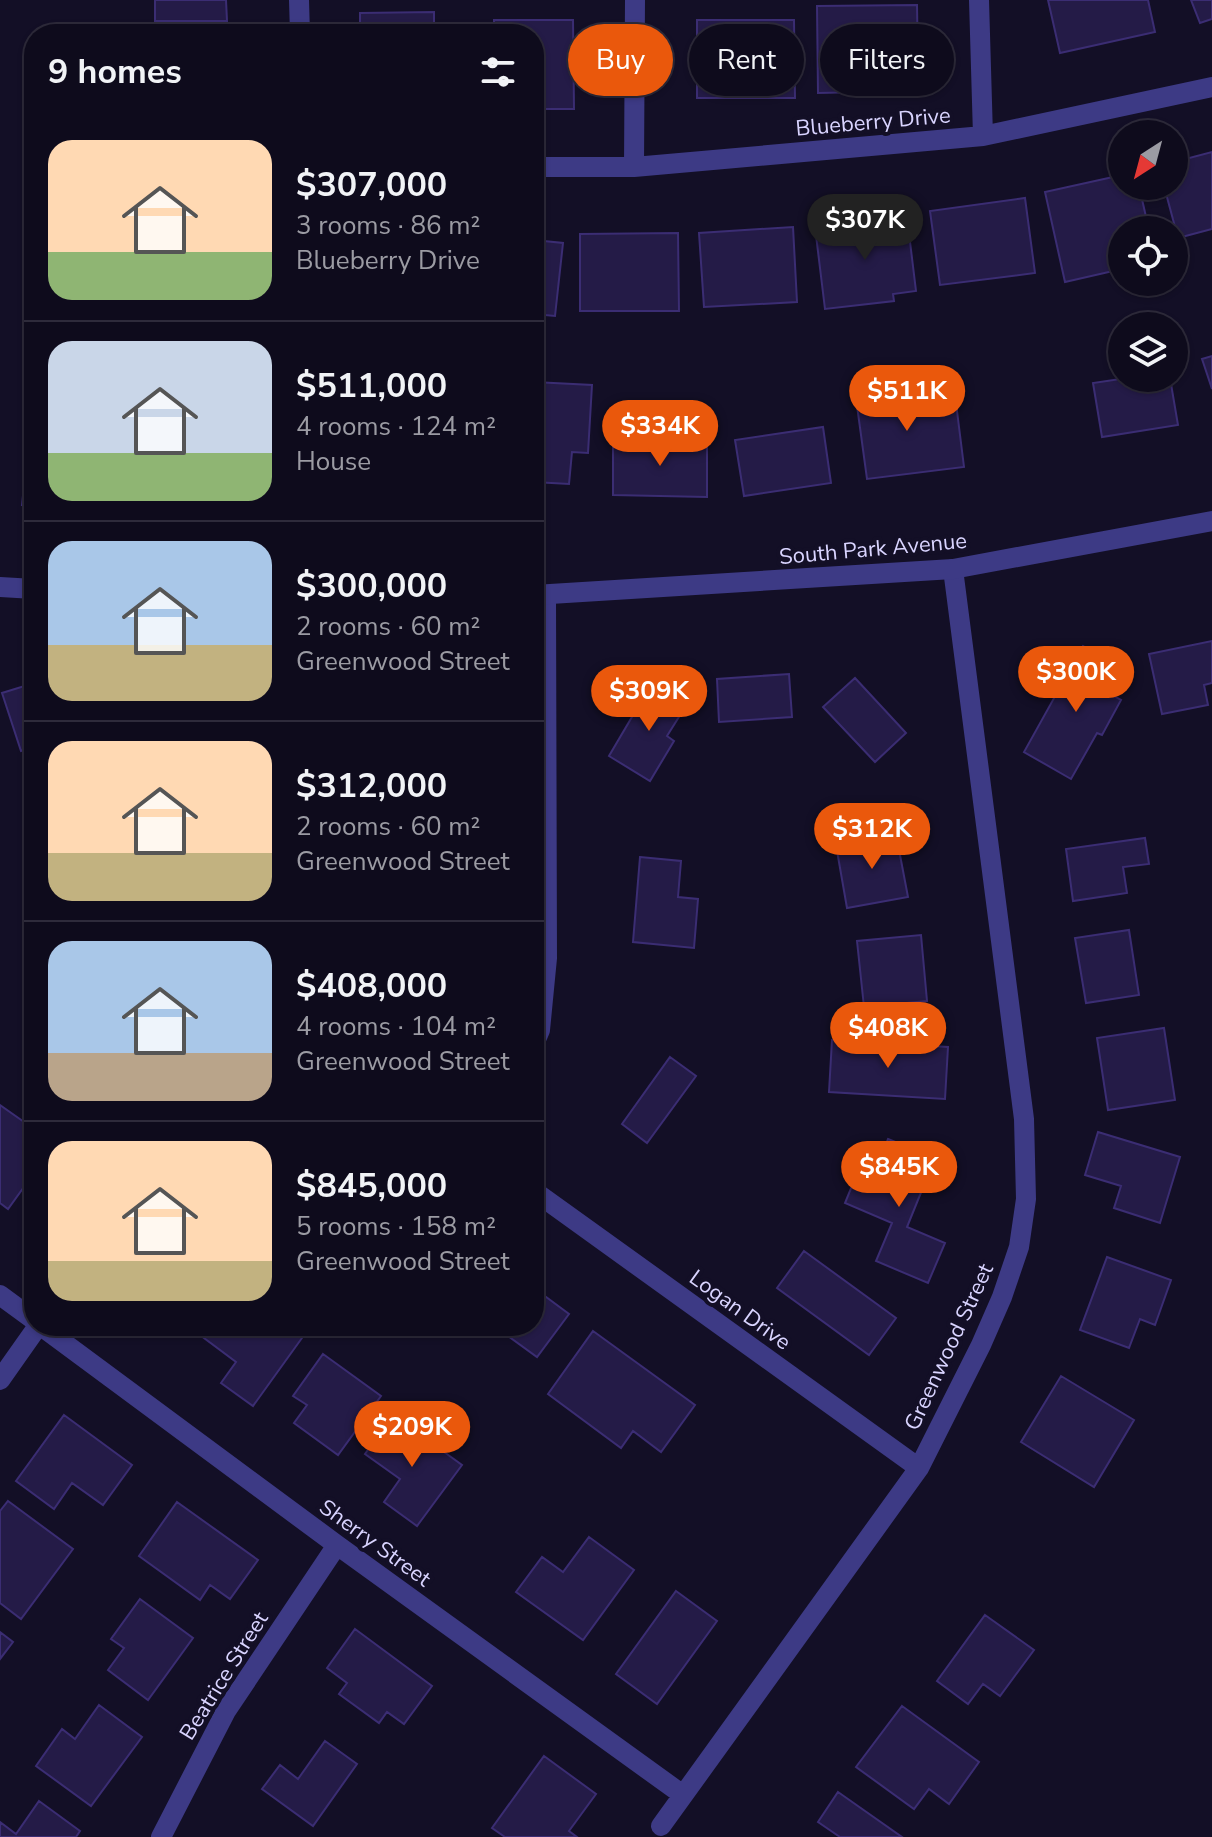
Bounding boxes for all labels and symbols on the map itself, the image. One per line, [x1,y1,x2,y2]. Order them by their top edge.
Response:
street label: Blueberry Drive [794,100,952,144]
north arrow [1108,120,1188,200]
pin: $307K [809,194,921,262]
pin: $511K [851,365,963,433]
pin: $334K [604,400,716,468]
street label: South Park Avenue [778,526,968,572]
pin: $300K [1020,646,1132,714]
pin: $309K [593,665,705,733]
pin: $312K [816,803,928,871]
pin: $408K [832,1002,944,1070]
pin: $845K [843,1141,955,1209]
street label: Greenwood Street [897,1258,1001,1435]
street label: Logan Drive [683,1263,797,1357]
pin: $209K [356,1401,468,1469]
street label: Sherry Street [313,1492,437,1594]
street label: Beatrice Street [173,1606,276,1746]

